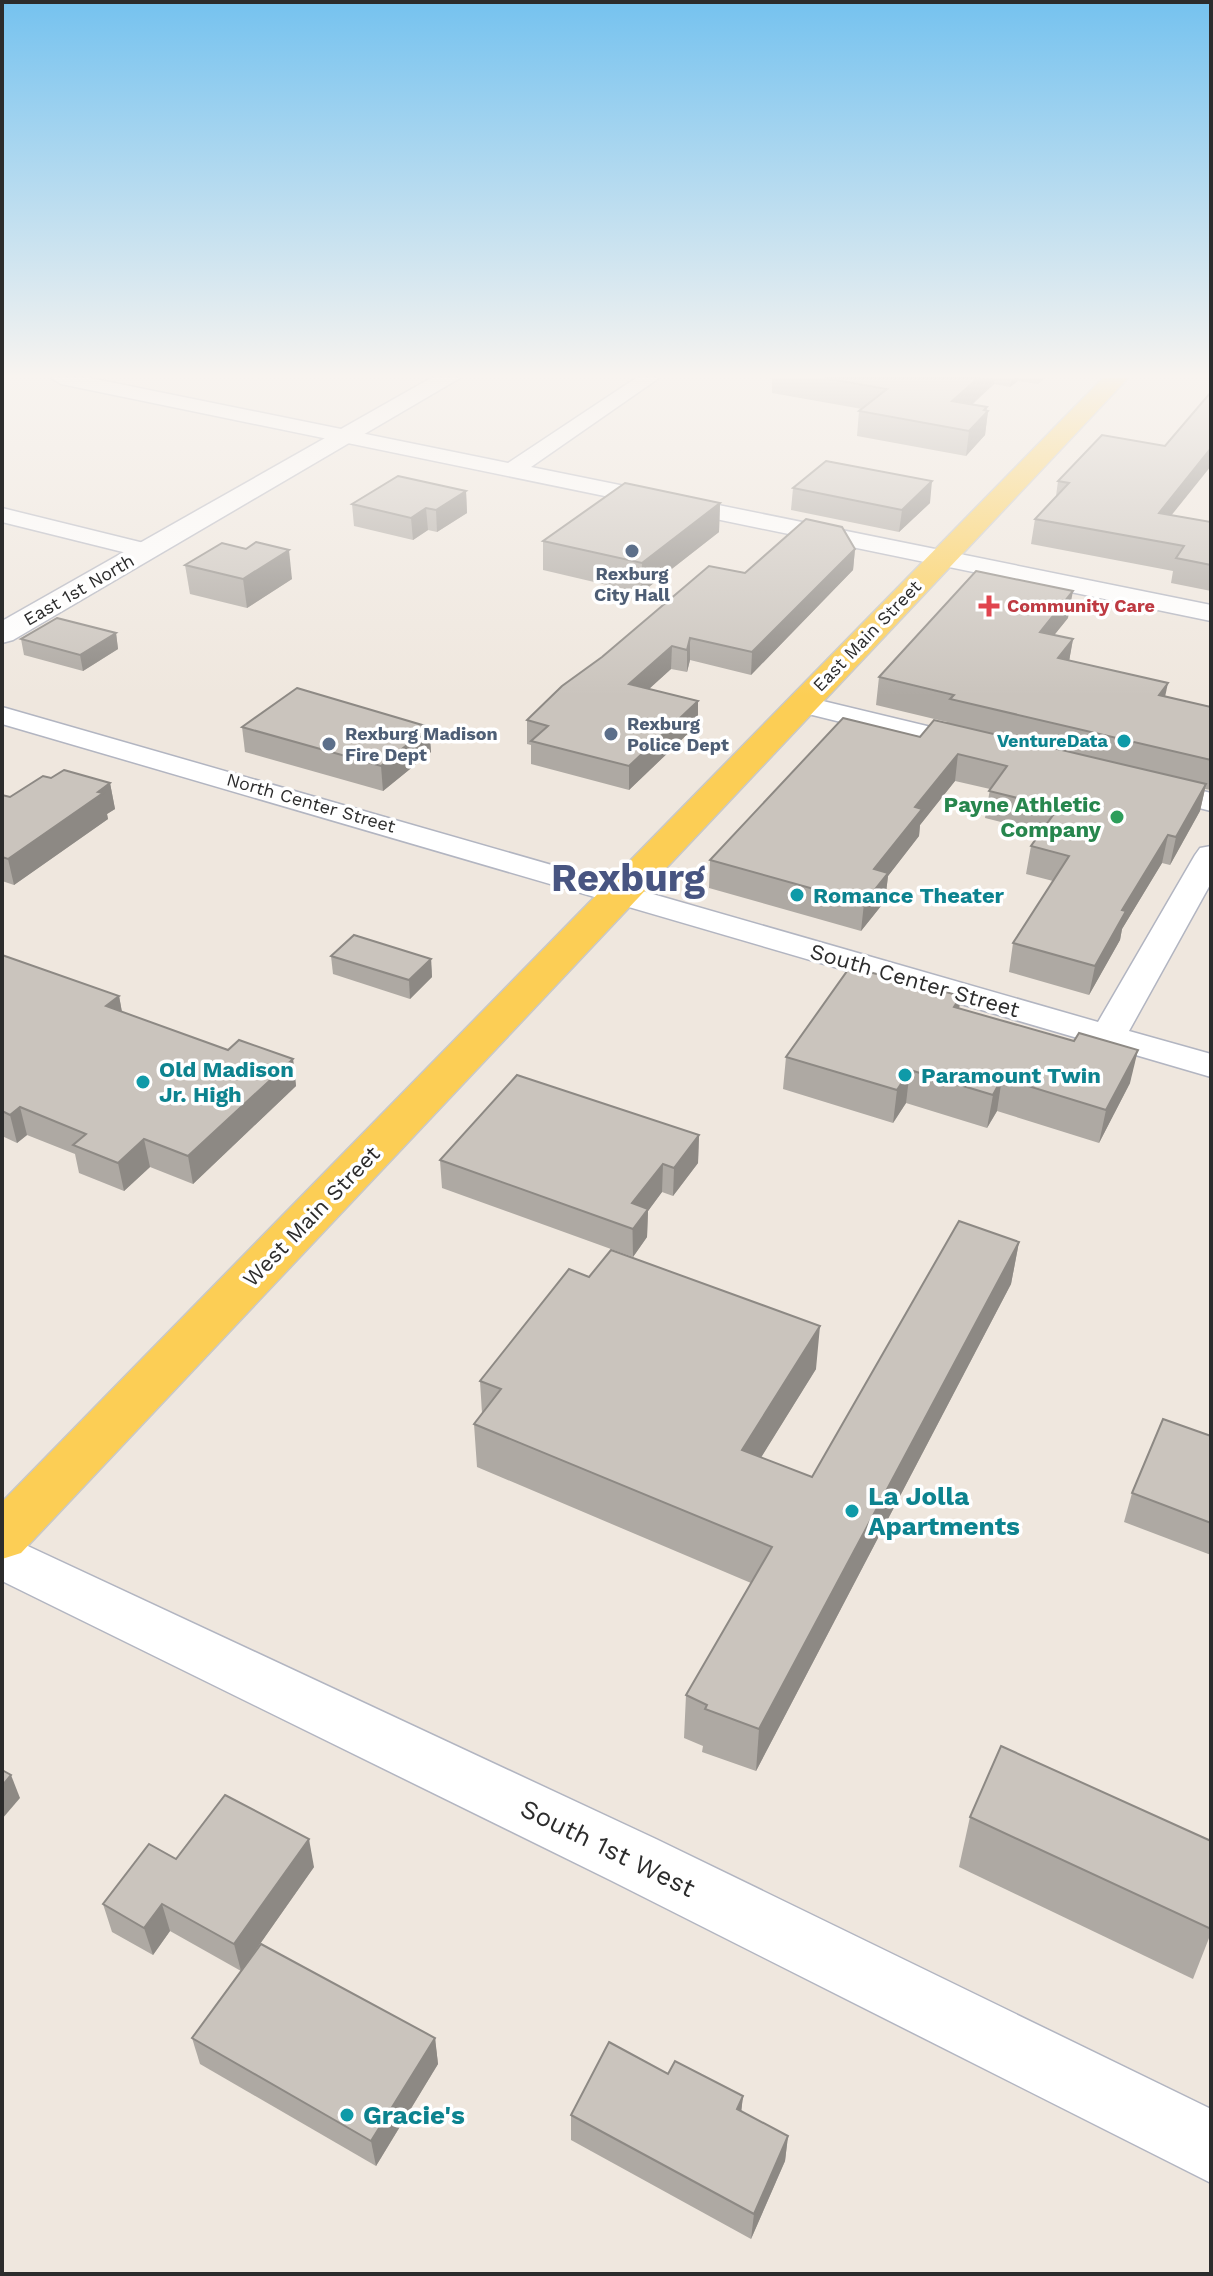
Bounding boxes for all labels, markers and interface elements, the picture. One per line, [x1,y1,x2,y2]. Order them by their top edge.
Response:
marker: Rexburg City Hall [623,542,641,560]
street label: East 1st North [20,549,138,630]
place label: Rexburg City Hall [594,563,670,605]
street label: East Main Street [808,575,925,696]
marker: Community Care [978,595,1000,617]
place label: Community Care [1007,595,1155,616]
place label: Rexburg Police Dept [627,713,729,755]
place label: Rexburg Madison Fire Dept [345,723,498,765]
marker: Rexburg Police Dept [602,725,620,743]
place label: VentureData [997,730,1109,751]
marker: VentureData [1115,732,1133,750]
marker: Rexburg Madison Fire Dept [320,735,338,753]
street label: North Center Street [224,768,398,837]
place label: Payne Athletic Company [944,792,1102,842]
marker: Payne Athletic Company [1108,808,1126,826]
district label: Rexburg [551,856,706,900]
place label: Romance Theater [813,883,1005,908]
marker: Romance Theater [788,886,806,904]
street label: South Center Street [807,939,1022,1022]
place label: Old Madison Jr. High [159,1057,294,1107]
place label: Paramount Twin [921,1063,1101,1088]
marker: Paramount Twin [896,1066,914,1084]
marker: Old Madison Jr. High [134,1073,152,1091]
street label: West Main Street [238,1141,385,1292]
place label: La Jolla Apartments [868,1481,1020,1541]
marker: La Jolla Apartments [843,1502,861,1520]
street label: South 1st West [516,1793,700,1903]
place label: Gracie's [363,2100,465,2130]
marker: Gracie's [338,2106,356,2124]

